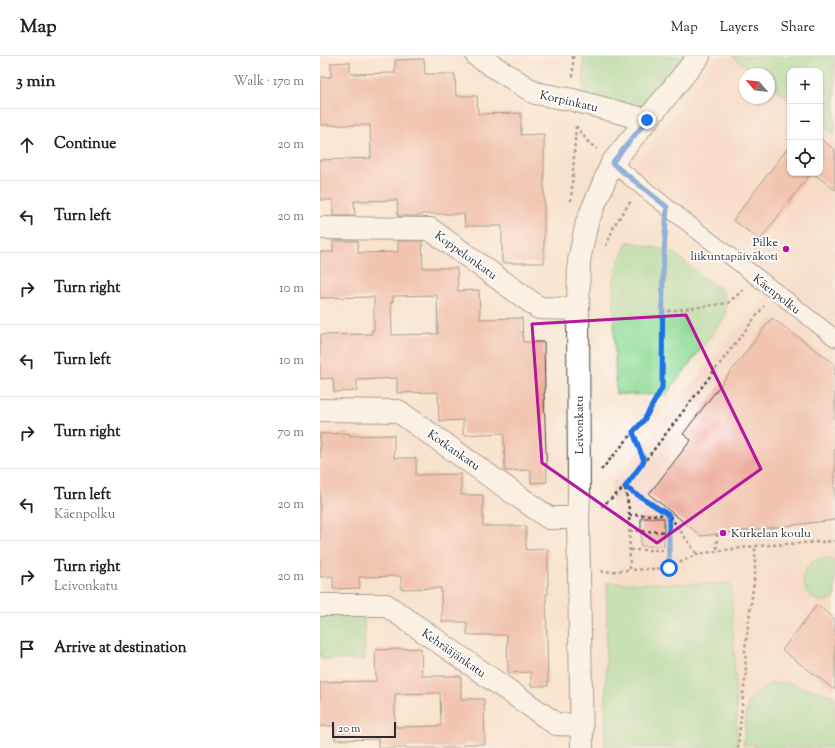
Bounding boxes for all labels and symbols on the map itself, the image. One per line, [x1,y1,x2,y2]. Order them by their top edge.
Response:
north arrow [739,68,775,104]
street label: Korpinkatu [538,87,600,117]
route end [638,111,656,129]
street label: Koppelonkatu [431,227,500,285]
place label: Pilke liikuntapäiväkoti [690,234,779,266]
marker: Pilke liikuntapäiväkoti [781,244,791,254]
street label: Käenpolku [749,270,804,319]
street label: Leivonkatu [571,396,589,454]
street label: Kotkankatu [423,426,484,476]
place label: Kurkelan koulu [731,525,811,543]
marker: Kurkelan koulu [718,528,728,538]
route start [660,559,678,577]
street label: Kehrääjänkatu [418,625,489,683]
scale bar [332,720,396,739]

